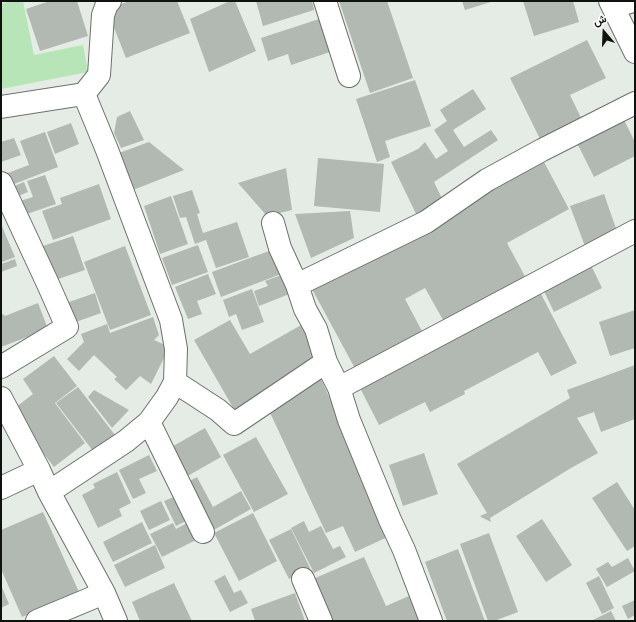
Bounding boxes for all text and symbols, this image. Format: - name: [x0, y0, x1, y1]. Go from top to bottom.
- north arrow: [584, 12, 624, 52]
- text: ش: [592, 12, 609, 29]

